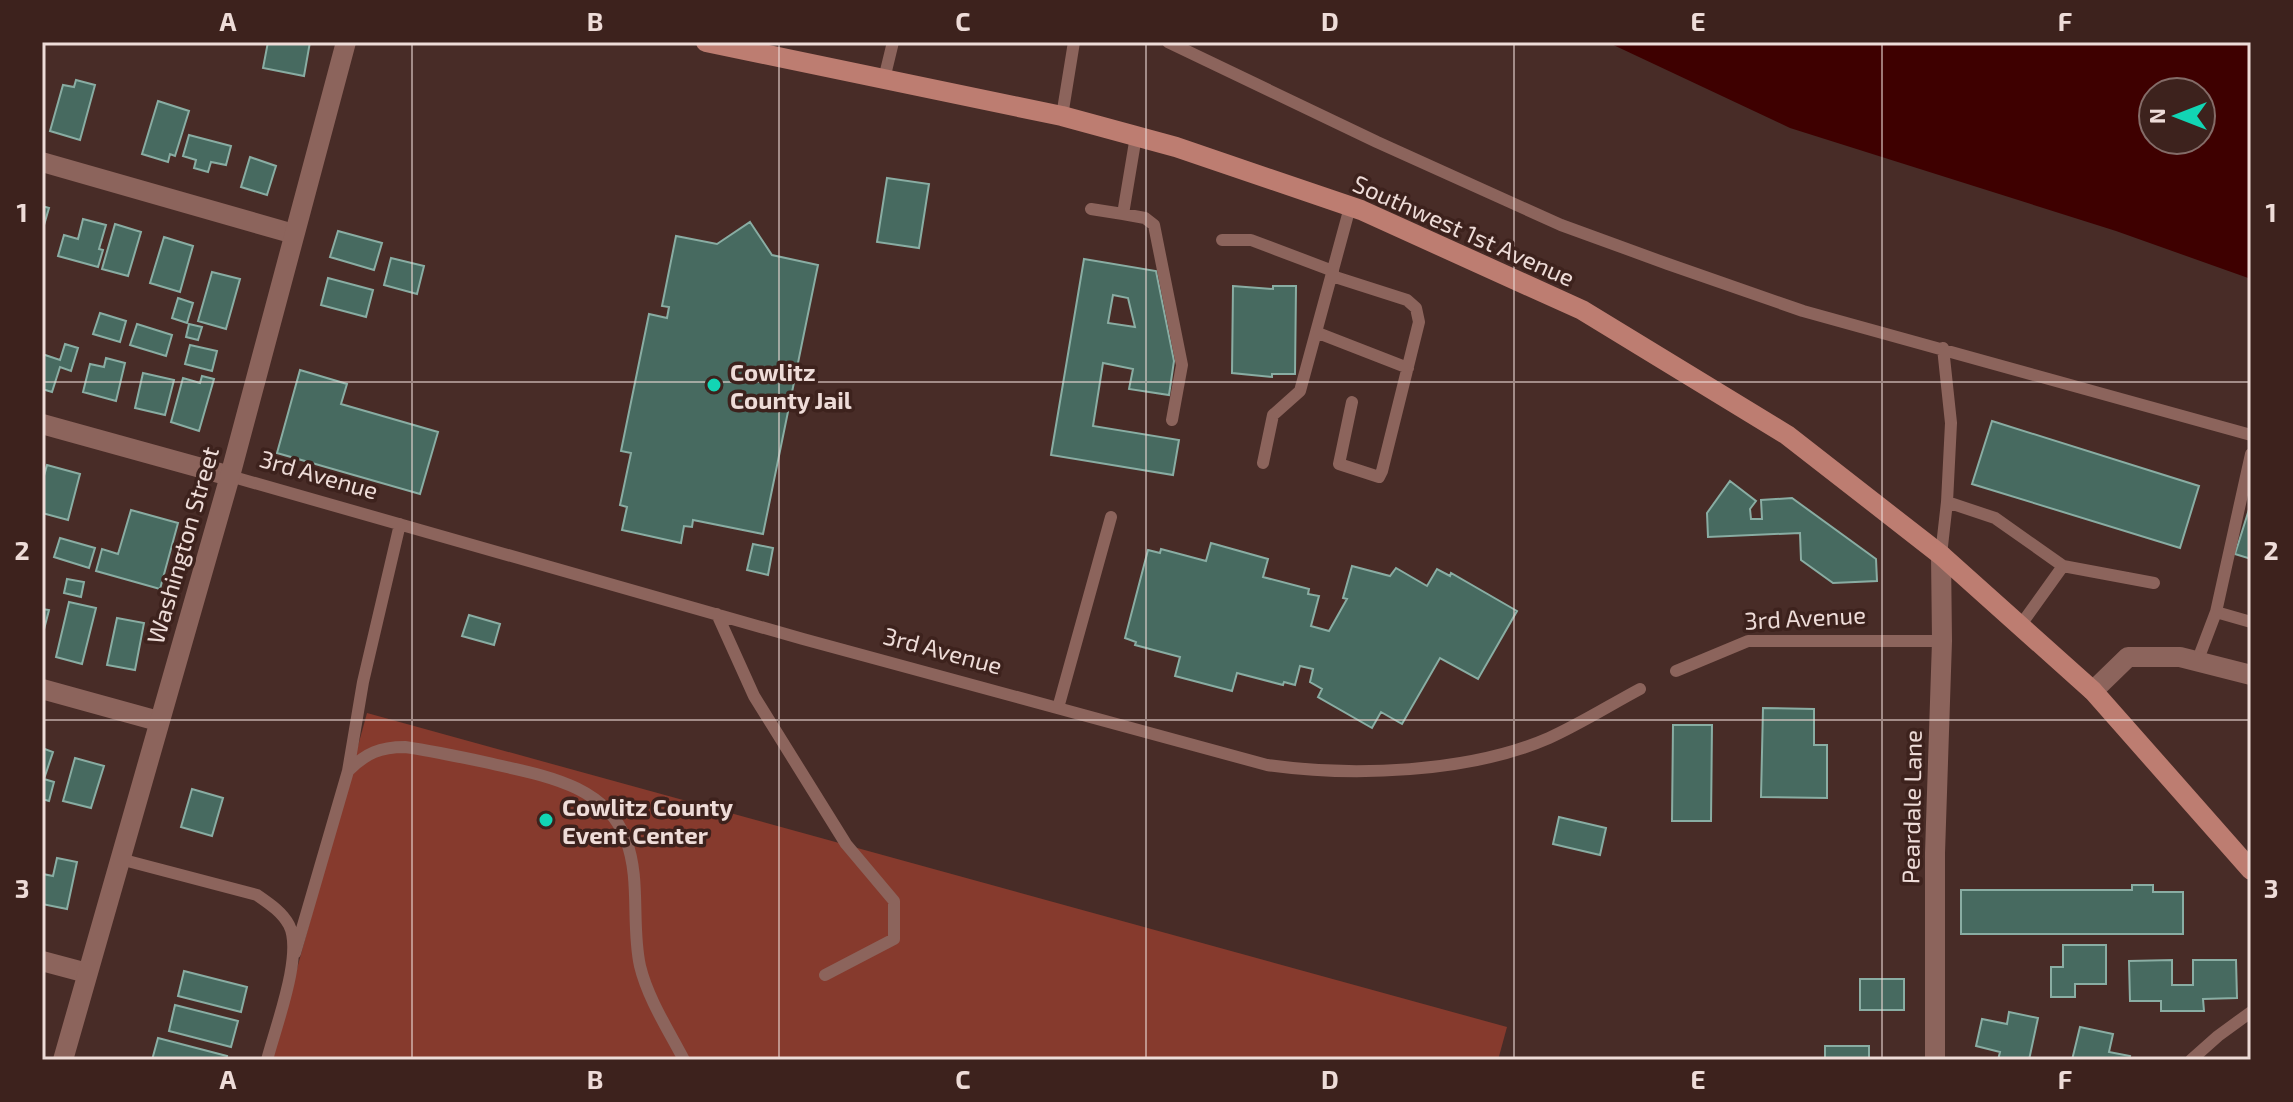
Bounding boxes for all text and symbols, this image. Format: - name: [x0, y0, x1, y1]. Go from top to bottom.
- text: A: [220, 5, 237, 36]
- text: B: [587, 5, 603, 36]
- text: C: [955, 5, 971, 36]
- text: D: [1321, 5, 1339, 36]
- text: E: [1690, 5, 1706, 36]
- text: F: [2058, 5, 2072, 36]
- north arrow: [2137, 76, 2217, 156]
- text: N: [2143, 108, 2169, 124]
- street label: Southwest 1st Avenue: [1349, 168, 1579, 292]
- text: 1: [16, 196, 28, 227]
- text: 1: [2265, 196, 2277, 227]
- place label: Cowlitz County Jail: [730, 357, 852, 414]
- marker: Cowlitz County Jail: [705, 376, 723, 394]
- street label: Washington Street: [140, 443, 224, 647]
- street label: 3rd Avenue: [257, 443, 381, 505]
- text: 2: [14, 534, 30, 565]
- text: 2: [2263, 534, 2279, 565]
- street label: 3rd Avenue: [1743, 599, 1867, 635]
- street label: 3rd Avenue: [880, 620, 1006, 680]
- street label: Peardale Lane: [1895, 730, 1927, 884]
- place label: Cowlitz County Event Center: [562, 792, 733, 849]
- marker: Cowlitz County Event Center: [537, 811, 555, 829]
- text: 3: [15, 872, 29, 903]
- text: 3: [2264, 872, 2278, 903]
- text: A: [220, 1063, 237, 1094]
- text: B: [587, 1063, 603, 1094]
- text: C: [955, 1063, 971, 1094]
- text: D: [1321, 1063, 1339, 1094]
- text: E: [1690, 1063, 1706, 1094]
- text: F: [2058, 1063, 2072, 1094]

